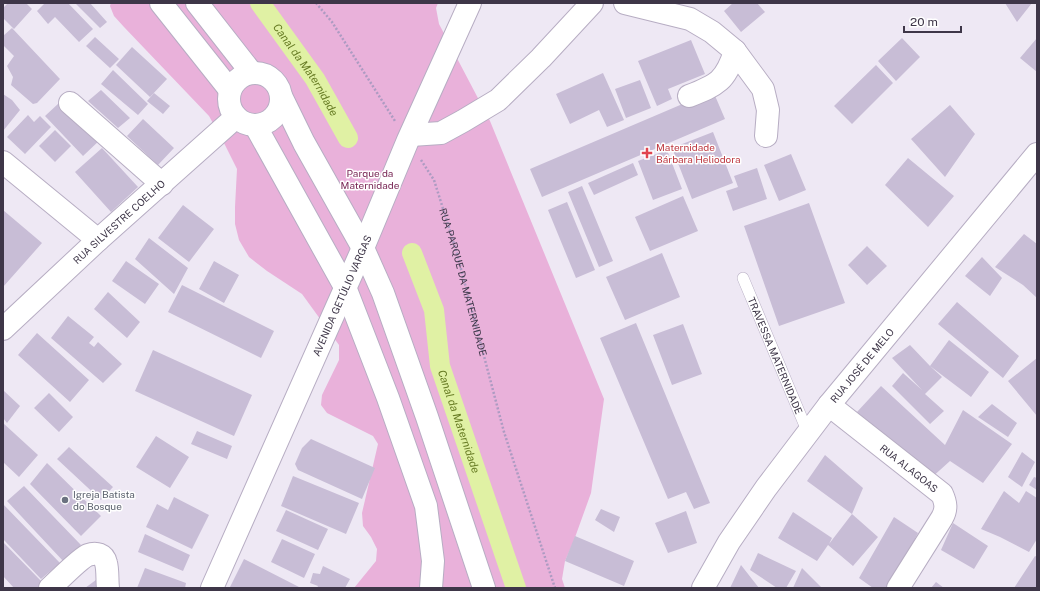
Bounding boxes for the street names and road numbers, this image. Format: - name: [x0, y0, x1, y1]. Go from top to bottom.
- street label: RUA SILVESTRE COELHO: [71, 177, 167, 266]
- street label: RUA PARQUE DA MATERNIDADE: [437, 207, 490, 357]
- street label: AVENIDA GETÚLIO VARGAS: [310, 233, 374, 358]
- street label: TRAVESSA MATERNIDADE: [746, 295, 805, 416]
- street label: RUA JOSÉ DE MELO: [828, 326, 896, 405]
- street label: RUA ALAGOAS: [878, 442, 941, 495]

